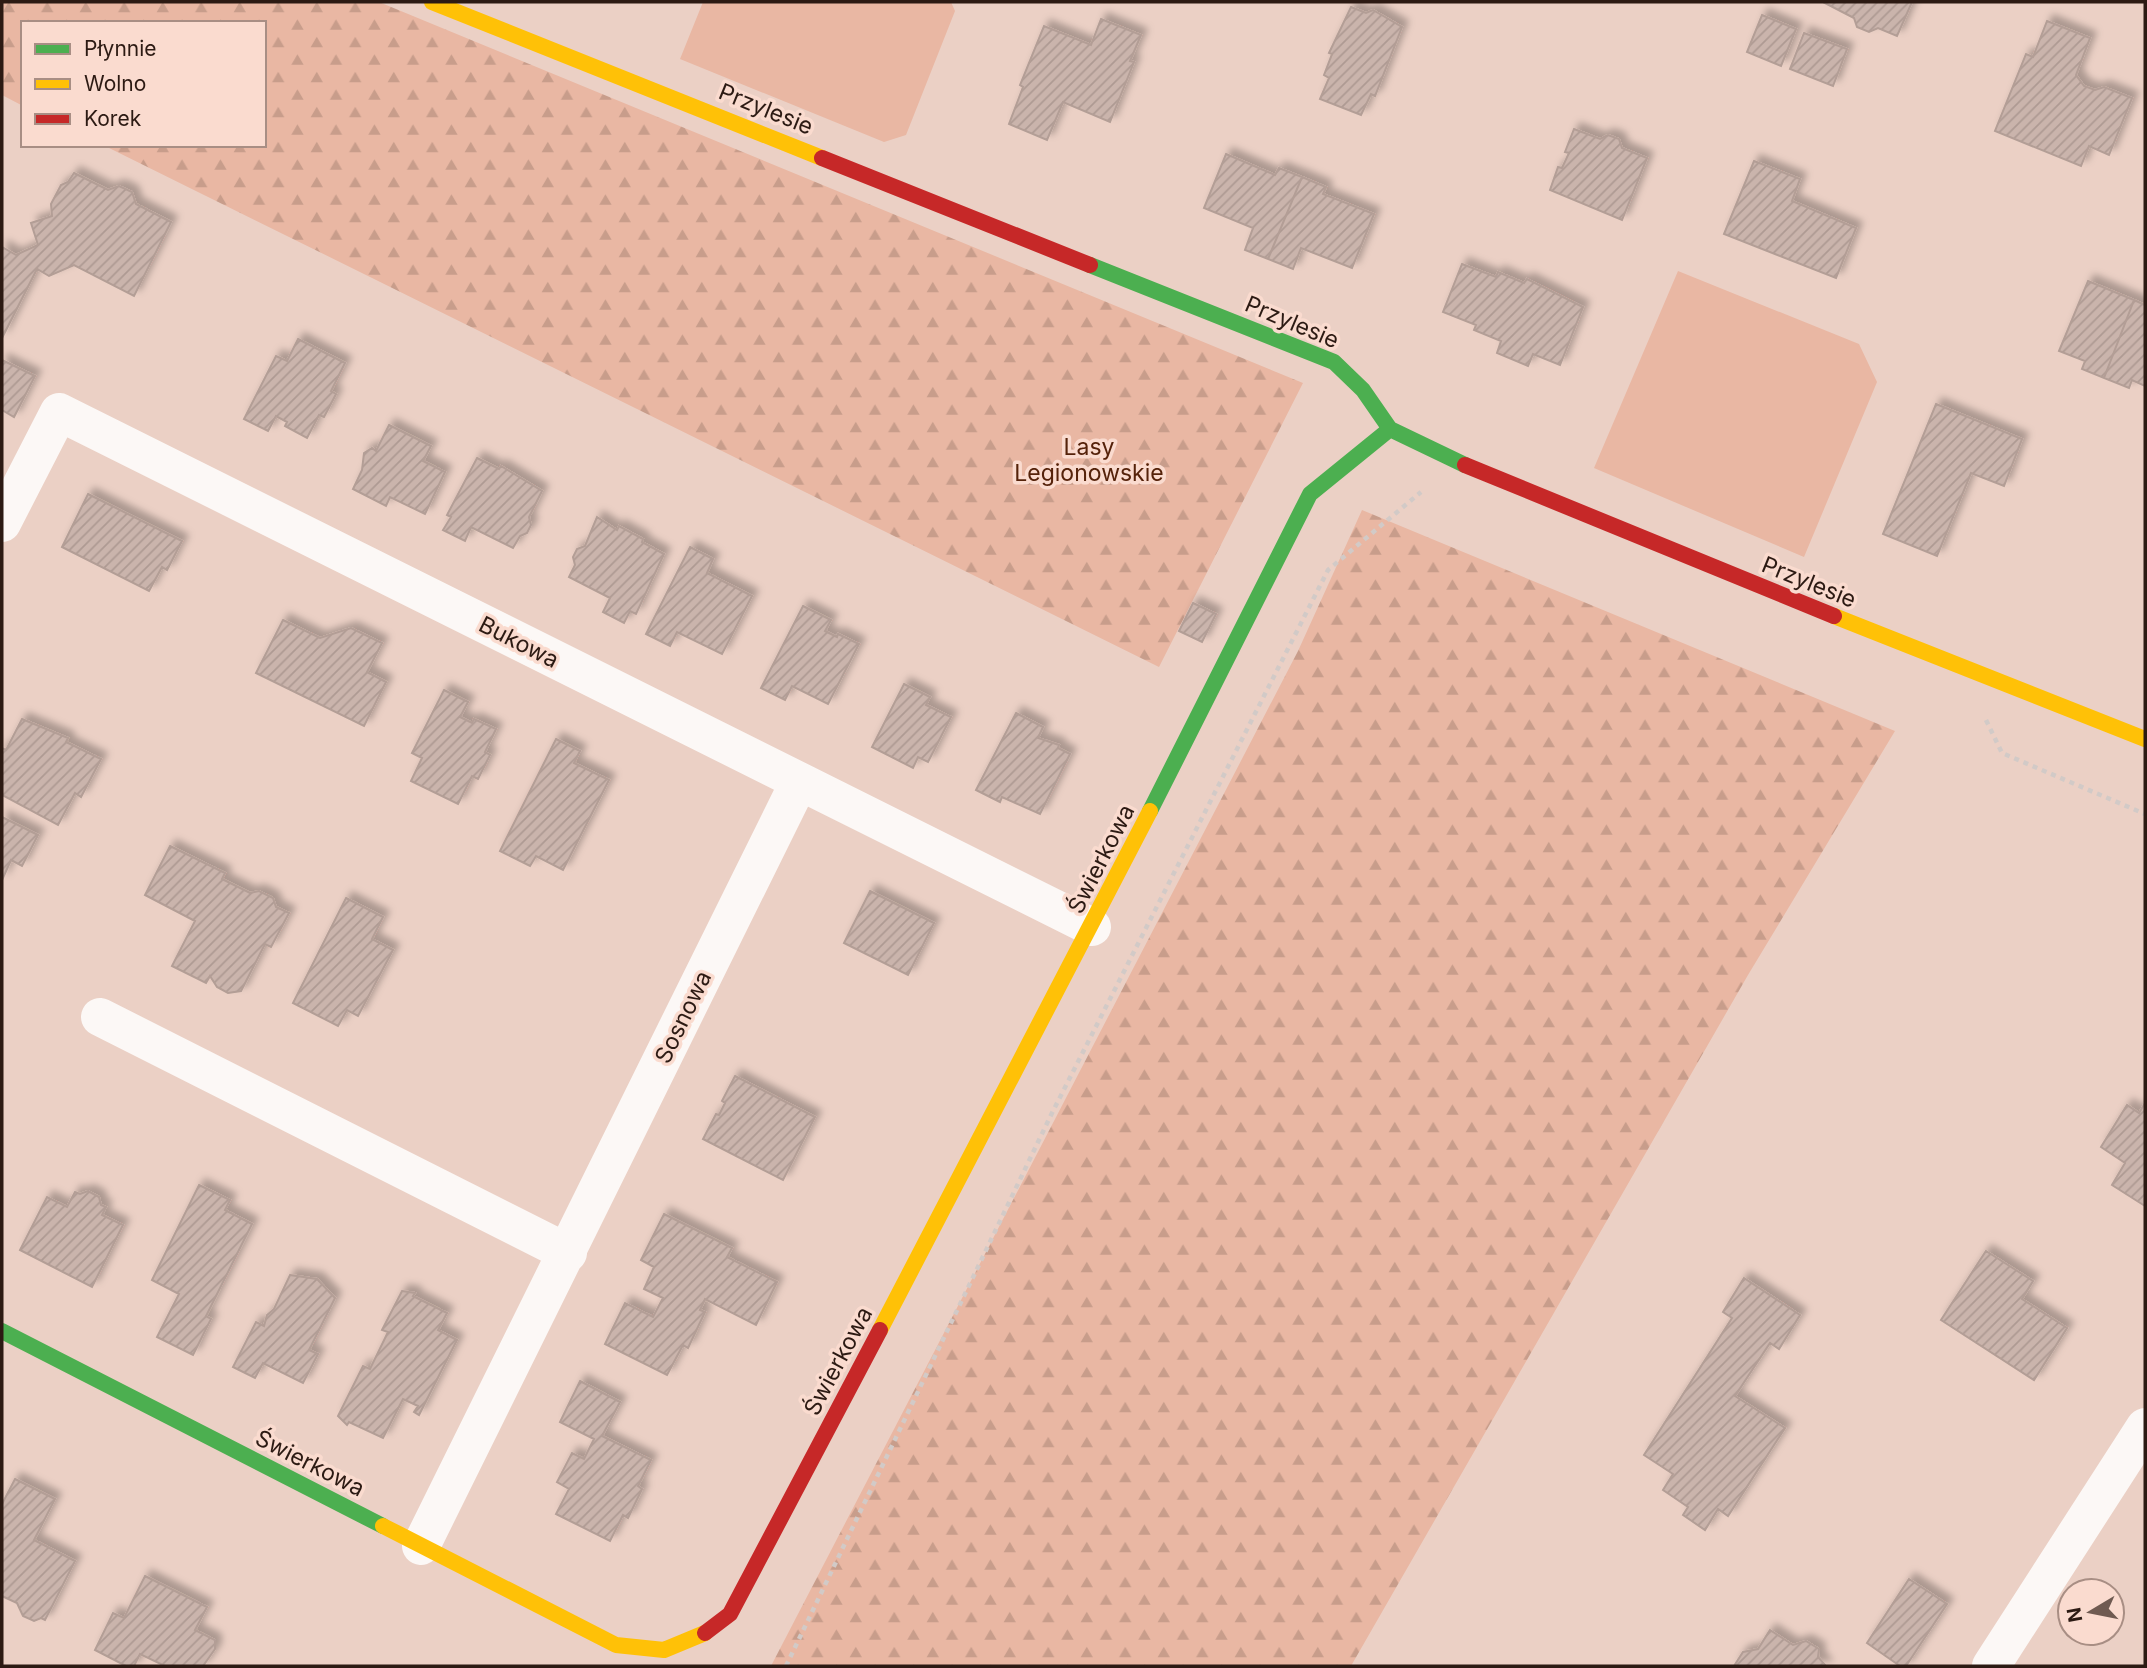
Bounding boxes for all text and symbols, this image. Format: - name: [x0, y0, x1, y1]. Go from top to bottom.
- legend: [21, 21, 266, 147]
- text: Płynnie: [84, 36, 157, 61]
- text: Wolno: [84, 71, 146, 96]
- street label: Przylesie: [715, 77, 817, 141]
- text: Korek: [84, 106, 142, 131]
- street label: Przylesie: [1241, 290, 1343, 354]
- park label: Lasy Legionowskie: [1014, 433, 1164, 487]
- street label: Przylesie: [1758, 550, 1860, 614]
- street label: Bukowa: [474, 610, 564, 674]
- street label: Świerkowa: [1062, 800, 1140, 918]
- street label: Sosnowa: [649, 966, 717, 1068]
- street label: Świerkowa: [798, 1302, 878, 1420]
- street label: Świerkowa: [251, 1424, 369, 1502]
- north arrow: [2056, 1577, 2126, 1647]
- text: N: [2062, 1606, 2087, 1624]

